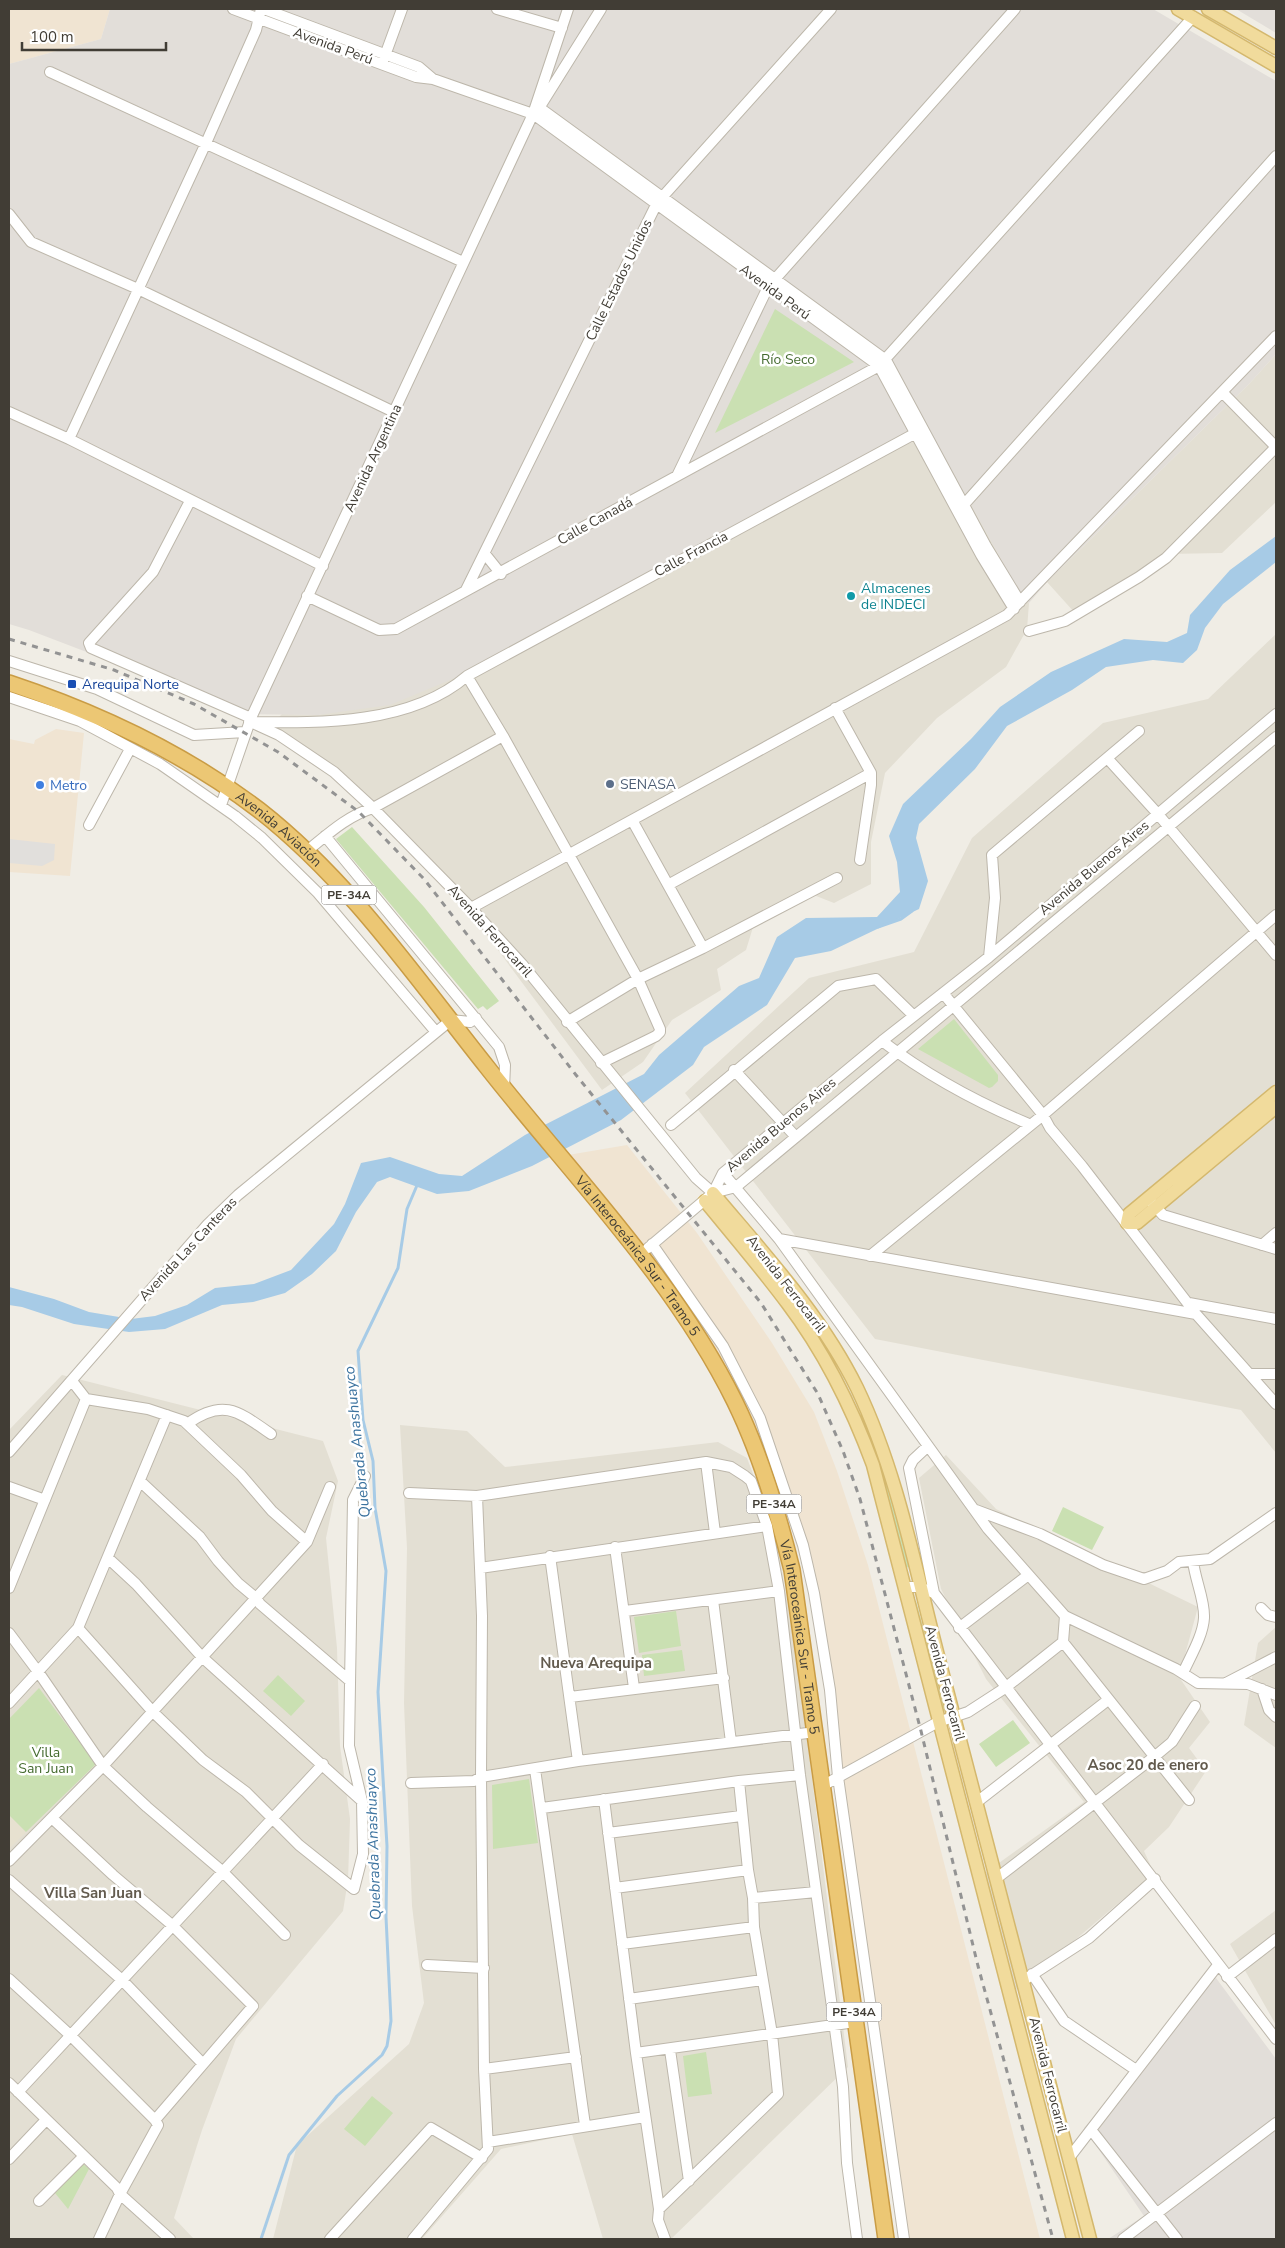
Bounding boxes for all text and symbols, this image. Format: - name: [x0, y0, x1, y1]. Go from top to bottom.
- scale bar: [22, 20, 166, 52]
- street label: Avenida Perú: [290, 23, 376, 69]
- text: 100 m: [30, 27, 74, 47]
- street label: Calle Estados Unidos: [581, 216, 657, 344]
- street label: Avenida Perú: [736, 260, 814, 324]
- park label: Río Seco: [761, 350, 815, 369]
- street label: Avenida Argentina: [340, 401, 406, 515]
- street label: Calle Canadá: [554, 492, 636, 550]
- street label: Calle Francia: [651, 527, 731, 581]
- place label: Almacenes de INDECI: [861, 579, 931, 614]
- marker: Almacenes de INDECI: [845, 590, 857, 602]
- place label: Arequipa Norte: [82, 675, 179, 694]
- marker: Arequipa Norte: [66, 678, 78, 690]
- place label: SENASA: [620, 775, 676, 794]
- place label: Metro: [50, 776, 87, 795]
- marker: SENASA: [604, 778, 616, 790]
- marker: Metro: [34, 779, 46, 791]
- street label: Avenida Aviación: [232, 786, 326, 871]
- street label: Avenida Buenos Aires: [1035, 816, 1153, 920]
- street label: Avenida Ferrocarril: [443, 881, 537, 982]
- road number: PE-34A: [322, 886, 376, 904]
- street label: Avenida Buenos Aires: [722, 1073, 840, 1177]
- street label: Vía Interoceánica Sur - Tramo 5: [570, 1171, 705, 1340]
- street label: Avenida Las Canteras: [135, 1193, 242, 1305]
- street label: Avenida Ferrocarril: [742, 1231, 831, 1337]
- water label: Quebrada Anashuayco: [339, 1365, 375, 1519]
- road number: PE-34A: [746, 1495, 802, 1514]
- street label: Vía Interoceánica Sur - Tramo 5: [775, 1537, 824, 1735]
- street label: Avenida Ferrocarril: [920, 1623, 970, 1744]
- district label: Nueva Arequipa: [540, 1653, 652, 1673]
- park label: Villa San Juan: [18, 1743, 74, 1778]
- district label: Asoc 20 de enero: [1088, 1755, 1209, 1775]
- water label: Quebrada Anashuayco: [360, 1767, 386, 1921]
- district label: Villa San Juan: [43, 1883, 142, 1903]
- road number: PE-34A: [826, 2002, 882, 2021]
- street label: Avenida Ferrocarril: [1024, 2015, 1072, 2136]

